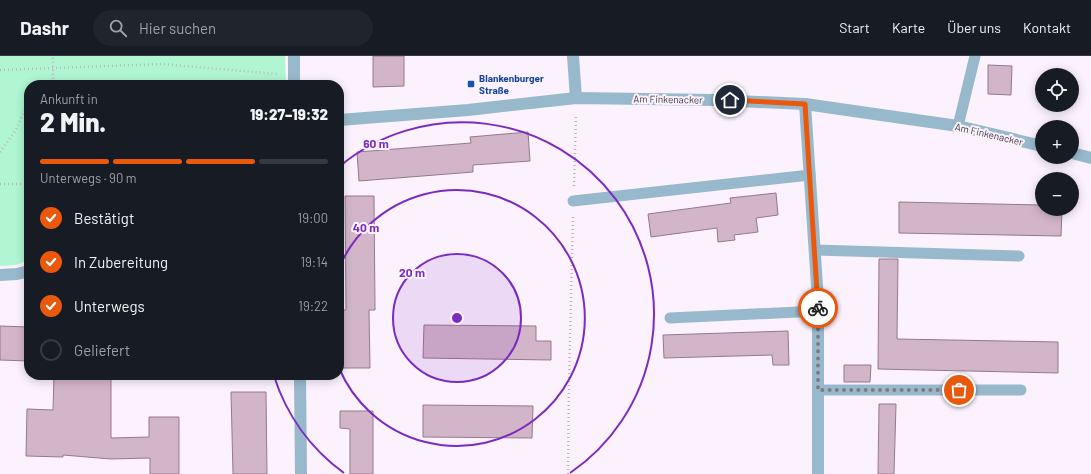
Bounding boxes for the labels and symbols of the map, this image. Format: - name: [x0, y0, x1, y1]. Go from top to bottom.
- place label: Blankenburger Straße: [479, 72, 544, 96]
- marker: Blankenburger Straße: [466, 79, 476, 89]
- pin: [713, 83, 747, 117]
- street label: Am Finkenacker: [633, 92, 703, 106]
- street label: Am Finkenacker: [954, 120, 1025, 148]
- text: 60 m: [363, 136, 389, 150]
- text: 40 m: [353, 220, 379, 234]
- text: 20 m: [399, 265, 425, 279]
- courier: [798, 288, 838, 328]
- centre of rings: [450, 311, 464, 325]
- pin: [942, 373, 976, 407]

